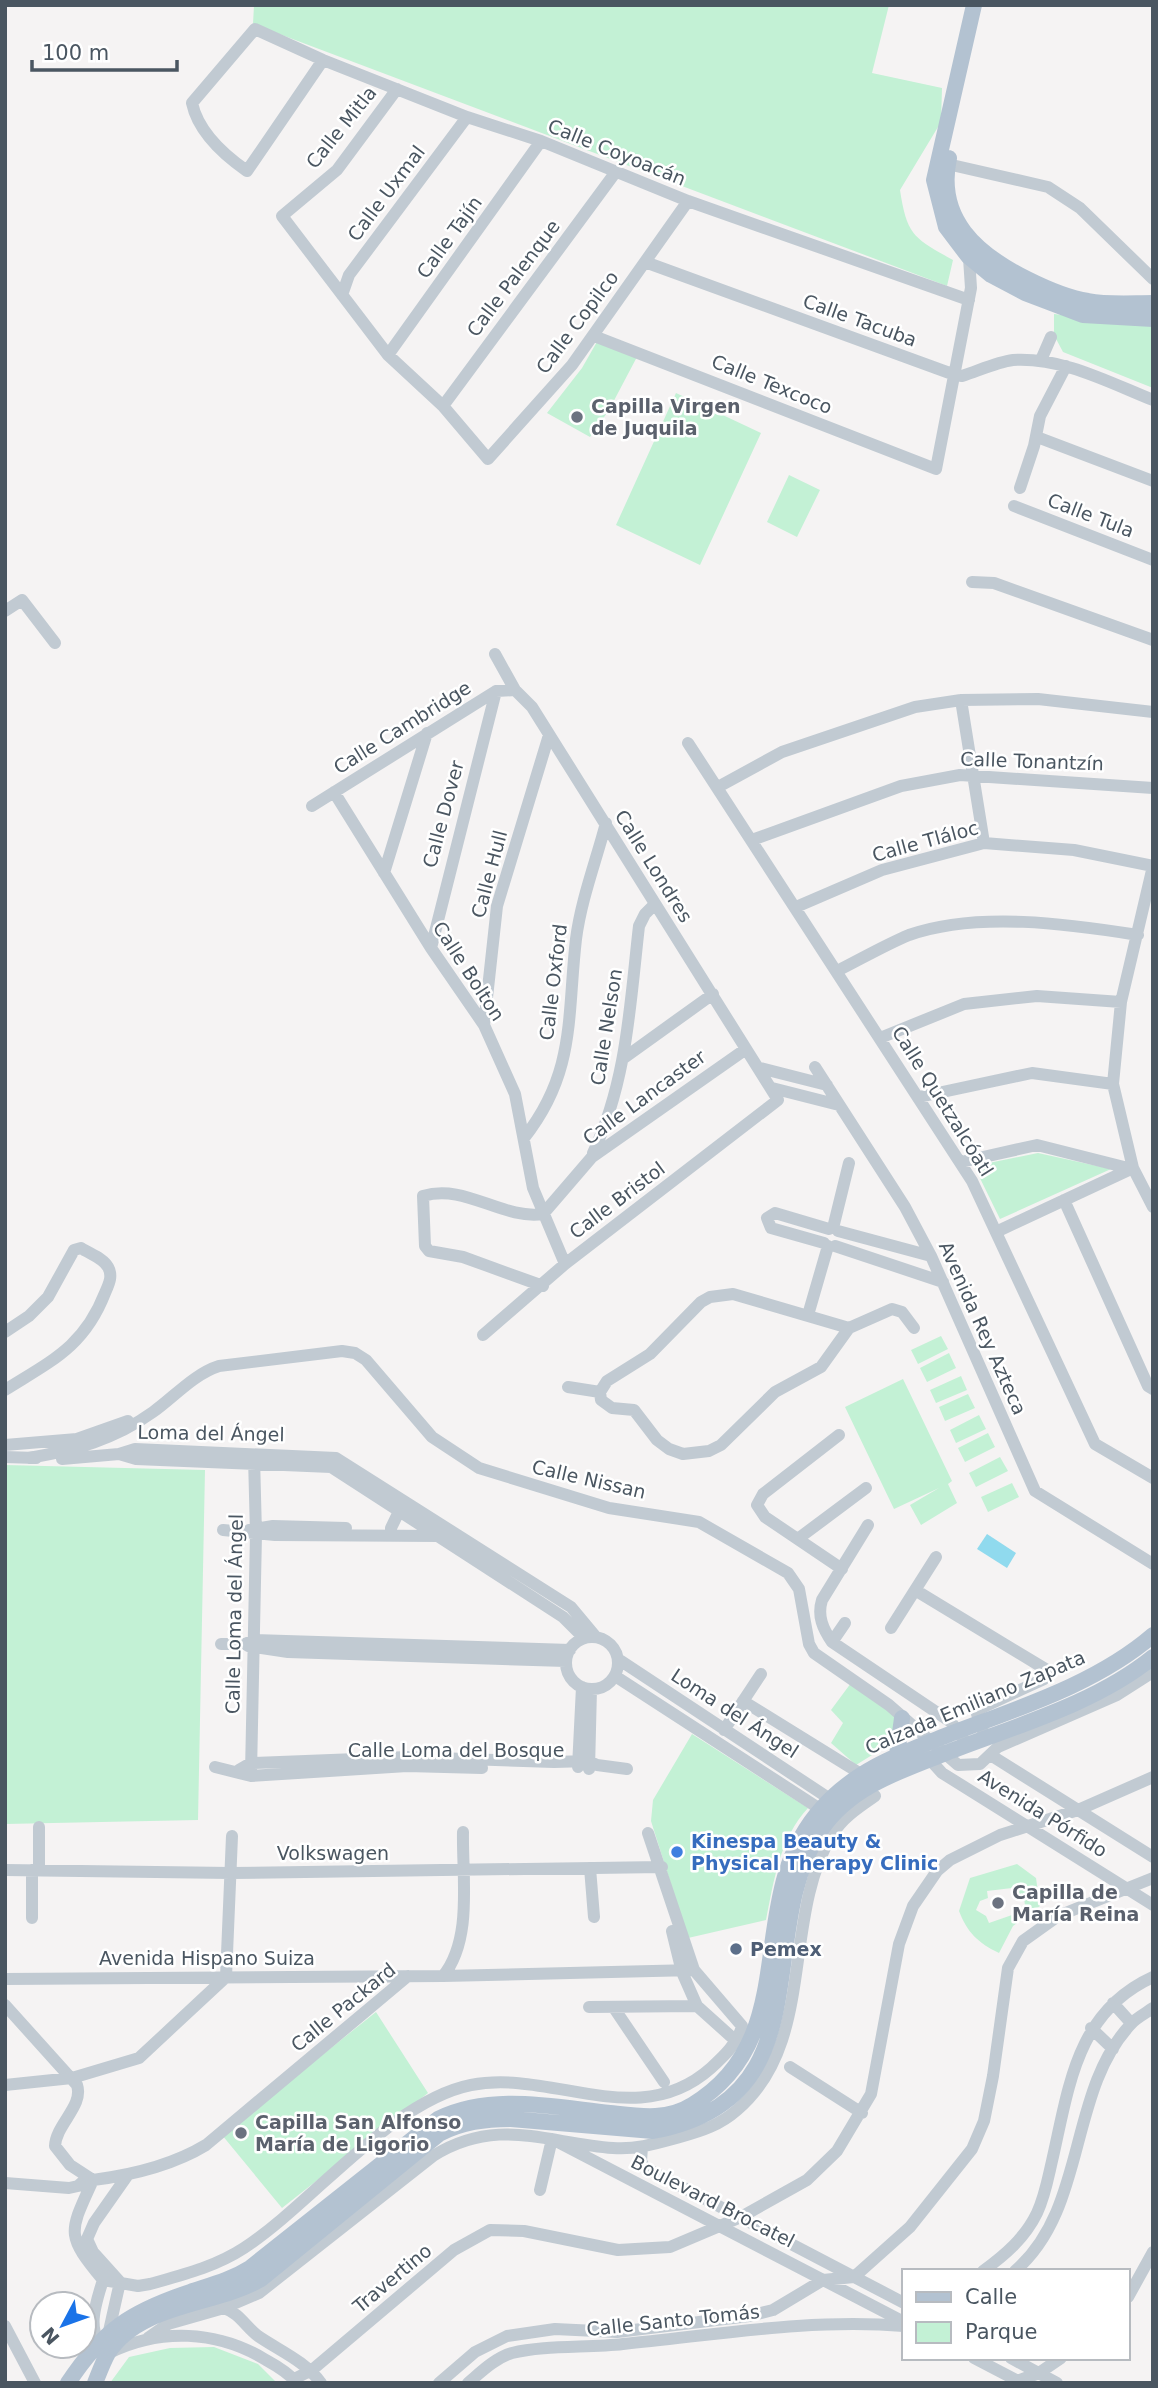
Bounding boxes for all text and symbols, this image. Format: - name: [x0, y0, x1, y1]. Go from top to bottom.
- scale bar: [32, 28, 177, 72]
- text: 100 m: [42, 41, 109, 65]
- street label: Calle Mitla: [301, 82, 381, 172]
- street label: Calle Coyoacán: [545, 114, 689, 190]
- street label: Calle Uxmal: [343, 141, 429, 245]
- street label: Calle Tajín: [412, 192, 486, 282]
- street label: Calle Palenque: [462, 215, 564, 341]
- street label: Calle Copilco: [531, 266, 623, 378]
- street label: Calle Tacuba: [800, 289, 920, 351]
- street label: Calle Texcoco: [709, 350, 835, 418]
- place label: Capilla Virgen de Juquila: [591, 395, 741, 439]
- marker: Capilla Virgen de Juquila: [569, 409, 585, 425]
- street label: Calle Tula: [1045, 488, 1137, 542]
- street label: Calle Cambridge: [329, 676, 475, 778]
- street label: Calle Tonantzín: [960, 747, 1104, 775]
- street label: Calle Dover: [418, 758, 468, 870]
- street label: Calle Londres: [611, 806, 697, 926]
- street label: Calle Tláloc: [869, 816, 981, 866]
- street label: Calle Hull: [467, 828, 511, 920]
- street label: Calle Bolton: [429, 917, 509, 1025]
- street label: Calle Oxford: [535, 922, 571, 1042]
- street label: Calle Nelson: [586, 967, 626, 1087]
- street label: Calle Quetzalcóatl: [888, 1022, 998, 1180]
- street label: Calle Lancaster: [578, 1045, 710, 1149]
- street label: Calle Bristol: [565, 1157, 669, 1243]
- street label: Avenida Rey Azteca: [935, 1238, 1031, 1418]
- street label: Loma del Ángel: [137, 1421, 285, 1445]
- street label: Calle Nissan: [530, 1455, 648, 1503]
- street label: Calle Loma del Ángel: [221, 1514, 247, 1714]
- street label: Calzada Emiliano Zapata: [862, 1646, 1088, 1758]
- street label: Loma del Ángel: [667, 1664, 803, 1762]
- street label: Calle Loma del Bosque: [348, 1739, 564, 1761]
- street label: Avenida Pórfido: [975, 1765, 1111, 1861]
- place label: Kinespa Beauty & Physical Therapy Clinic: [691, 1830, 938, 1874]
- street label: Volkswagen: [277, 1842, 389, 1864]
- marker: Kinespa Beauty & Physical Therapy Clinic: [669, 1844, 685, 1860]
- place label: Capilla de María Reina: [1012, 1881, 1139, 1925]
- marker: Capilla de María Reina: [990, 1895, 1006, 1911]
- place label: Pemex: [750, 1938, 822, 1960]
- marker: Pemex: [728, 1941, 744, 1957]
- street label: Avenida Hispano Suiza: [99, 1947, 315, 1969]
- street label: Calle Packard: [286, 1958, 400, 2056]
- place label: Capilla San Alfonso María de Ligorio: [255, 2111, 461, 2155]
- marker: Capilla San Alfonso María de Ligorio: [233, 2125, 249, 2141]
- street label: Boulevard Brocatel: [628, 2150, 798, 2252]
- street label: Travertino: [348, 2239, 436, 2318]
- legend: [902, 2269, 1130, 2360]
- text: Calle: [965, 2285, 1017, 2309]
- north arrow: [28, 2290, 98, 2360]
- street label: Calle Santo Tomás: [585, 2300, 761, 2340]
- text: Parque: [965, 2320, 1037, 2344]
- text: N: [37, 2323, 64, 2349]

